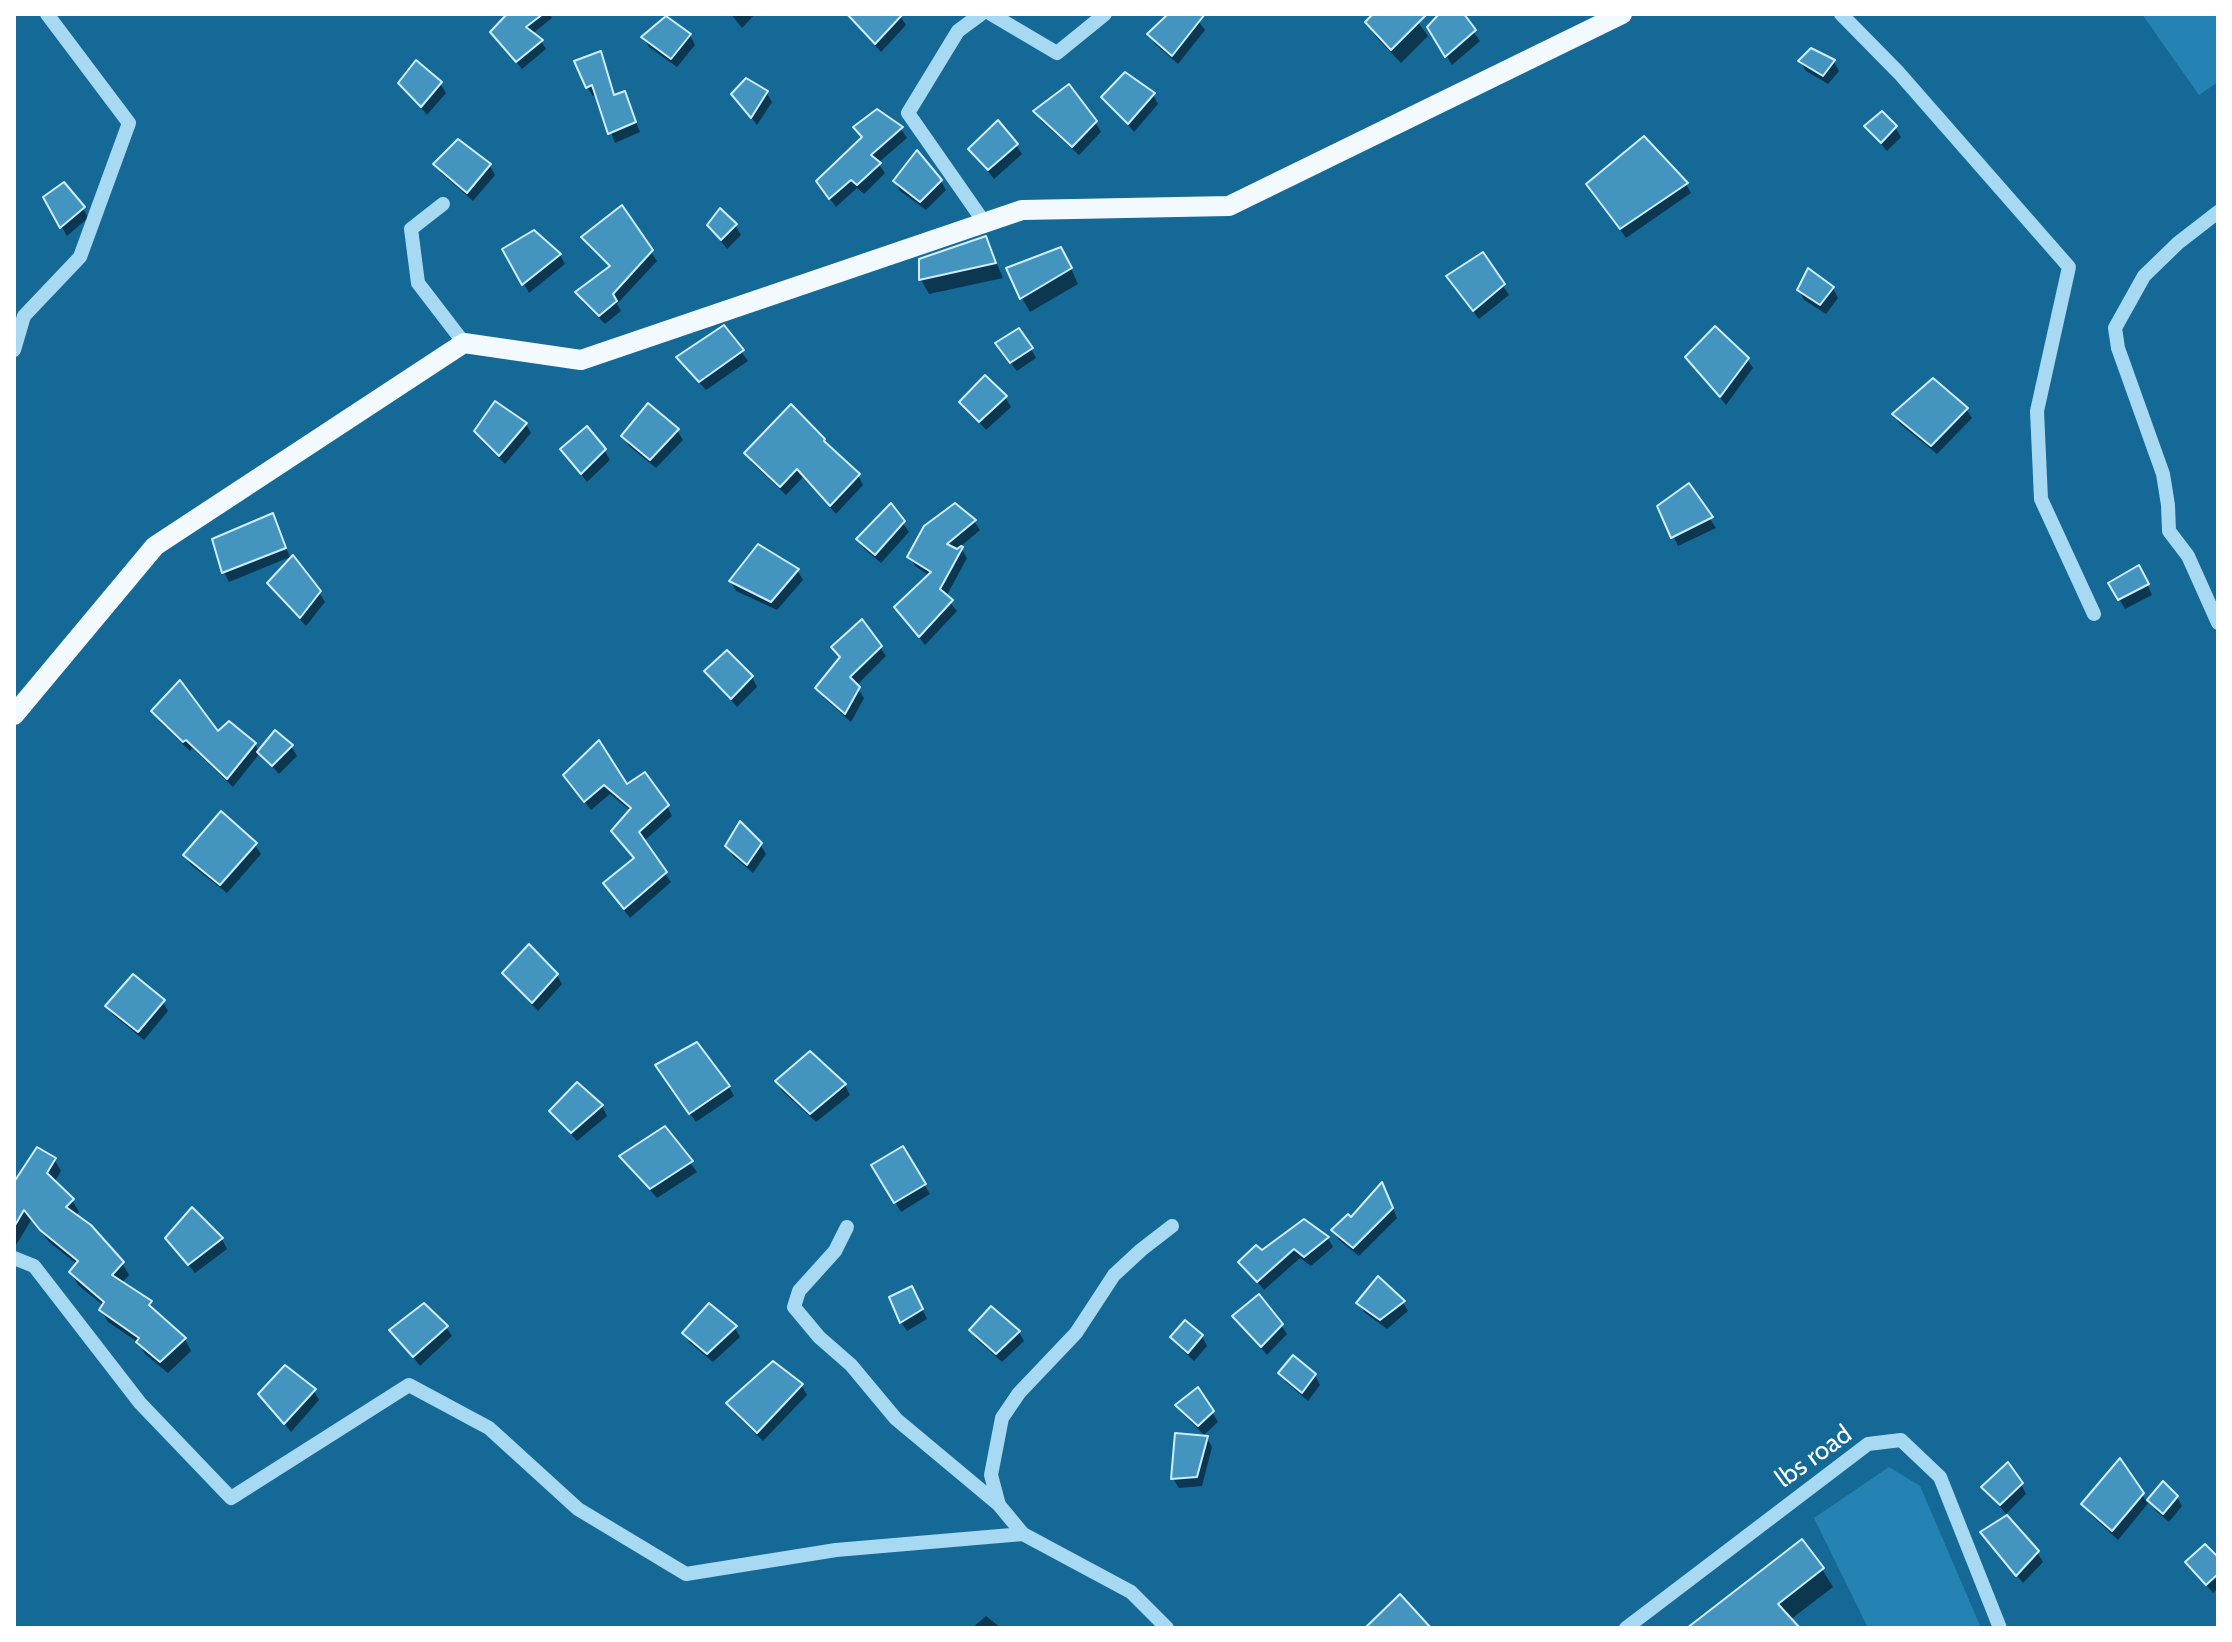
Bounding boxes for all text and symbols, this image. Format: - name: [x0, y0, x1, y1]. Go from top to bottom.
- street label: lbs road: [1770, 1419, 1858, 1495]

